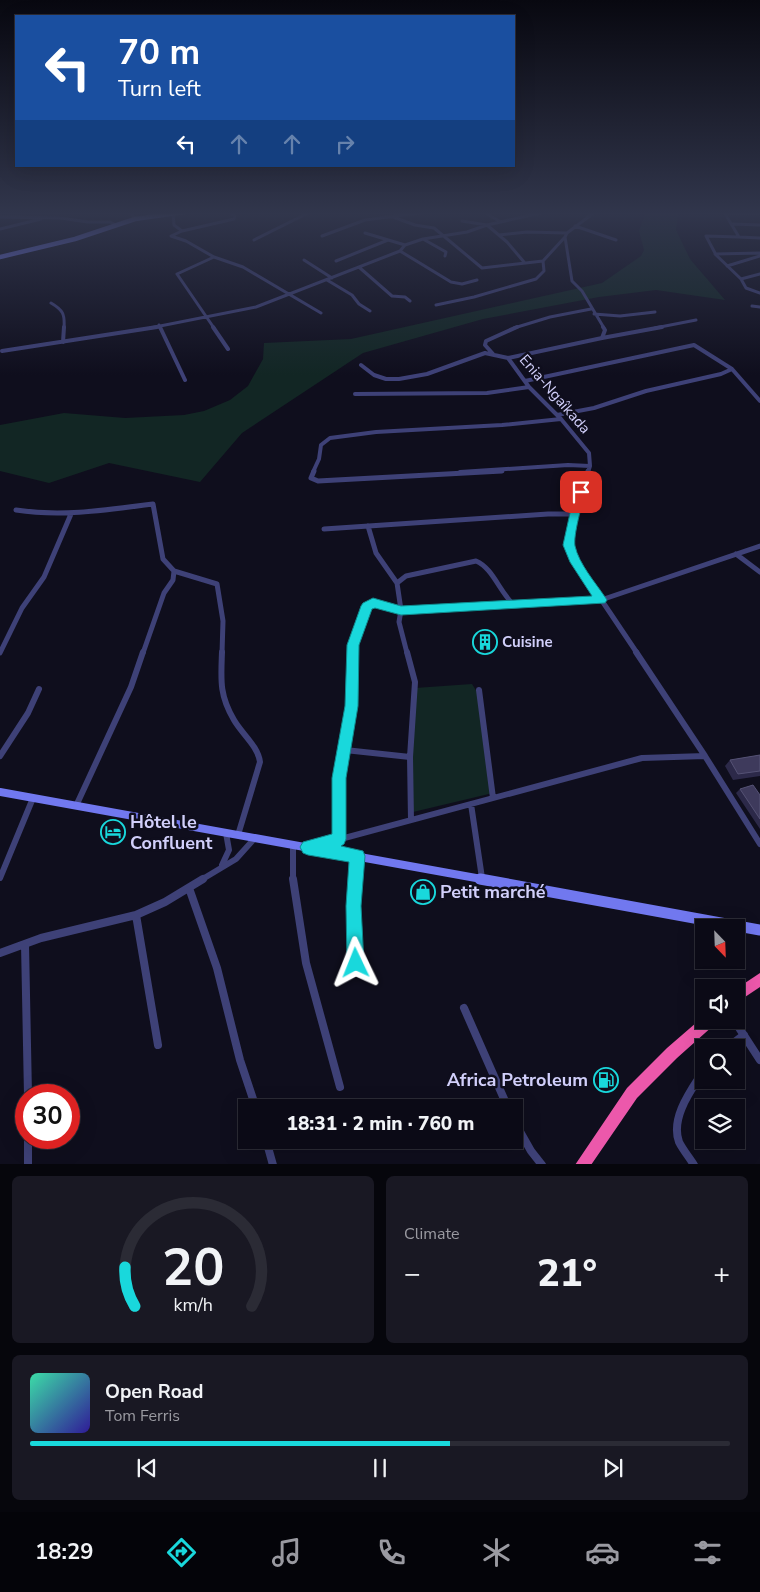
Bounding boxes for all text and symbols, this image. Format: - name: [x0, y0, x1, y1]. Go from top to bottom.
- text: 70 m: [118, 29, 200, 76]
- icon: left: [35, 35, 100, 100]
- text: Turn left: [118, 74, 201, 104]
- icon: left: [172, 130, 200, 158]
- icon: ahead: [225, 130, 253, 158]
- icon: ahead: [278, 130, 306, 158]
- icon: right: [331, 130, 359, 158]
- street label: Enia-Ngaîkada: [515, 350, 595, 438]
- pin: [560, 471, 602, 513]
- icon: arrive: [567, 478, 595, 506]
- building icon: Cuisine: [472, 629, 498, 655]
- place label: Cuisine: [502, 632, 553, 652]
- place label: Hôtel le Confluent: [130, 810, 212, 855]
- hotel icon: Hôtel le Confluent: [100, 819, 126, 845]
- shop icon: Petit marché: [410, 879, 436, 905]
- place label: Petit marché: [440, 880, 546, 904]
- north arrow: [695, 919, 745, 969]
- map controls: [695, 919, 745, 1149]
- position arrow: [329, 936, 381, 988]
- button: sound: [695, 979, 745, 1029]
- button: search: [695, 1039, 745, 1089]
- fuel station icon: Africa Petroleum: [593, 1067, 619, 1093]
- place label: Africa Petroleum: [447, 1068, 588, 1092]
- speed limit sign: 30: [15, 1084, 80, 1149]
- button: layers: [695, 1099, 745, 1149]
- text: 18:31 · 2 min · 760 m: [287, 1111, 474, 1137]
- text: Climate: [404, 1223, 459, 1245]
- text: 20: [162, 1232, 224, 1303]
- text: 21°: [537, 1248, 597, 1299]
- text: −: [404, 1255, 421, 1293]
- text: +: [713, 1255, 730, 1293]
- text: km/h: [173, 1293, 213, 1317]
- text: Open Road: [105, 1379, 203, 1405]
- text: Tom Ferris: [105, 1405, 180, 1427]
- icon: previous: [133, 1454, 161, 1482]
- icon: pause: [366, 1454, 394, 1482]
- icon: next: [599, 1454, 627, 1482]
- icon: directions: [164, 1535, 199, 1570]
- icon: music: [269, 1535, 304, 1570]
- icon: phone: [374, 1535, 409, 1570]
- icon: climate: [479, 1535, 514, 1570]
- icon: car: [585, 1535, 620, 1570]
- icon: filters: [690, 1535, 725, 1570]
- text: 18:29: [35, 1537, 93, 1567]

